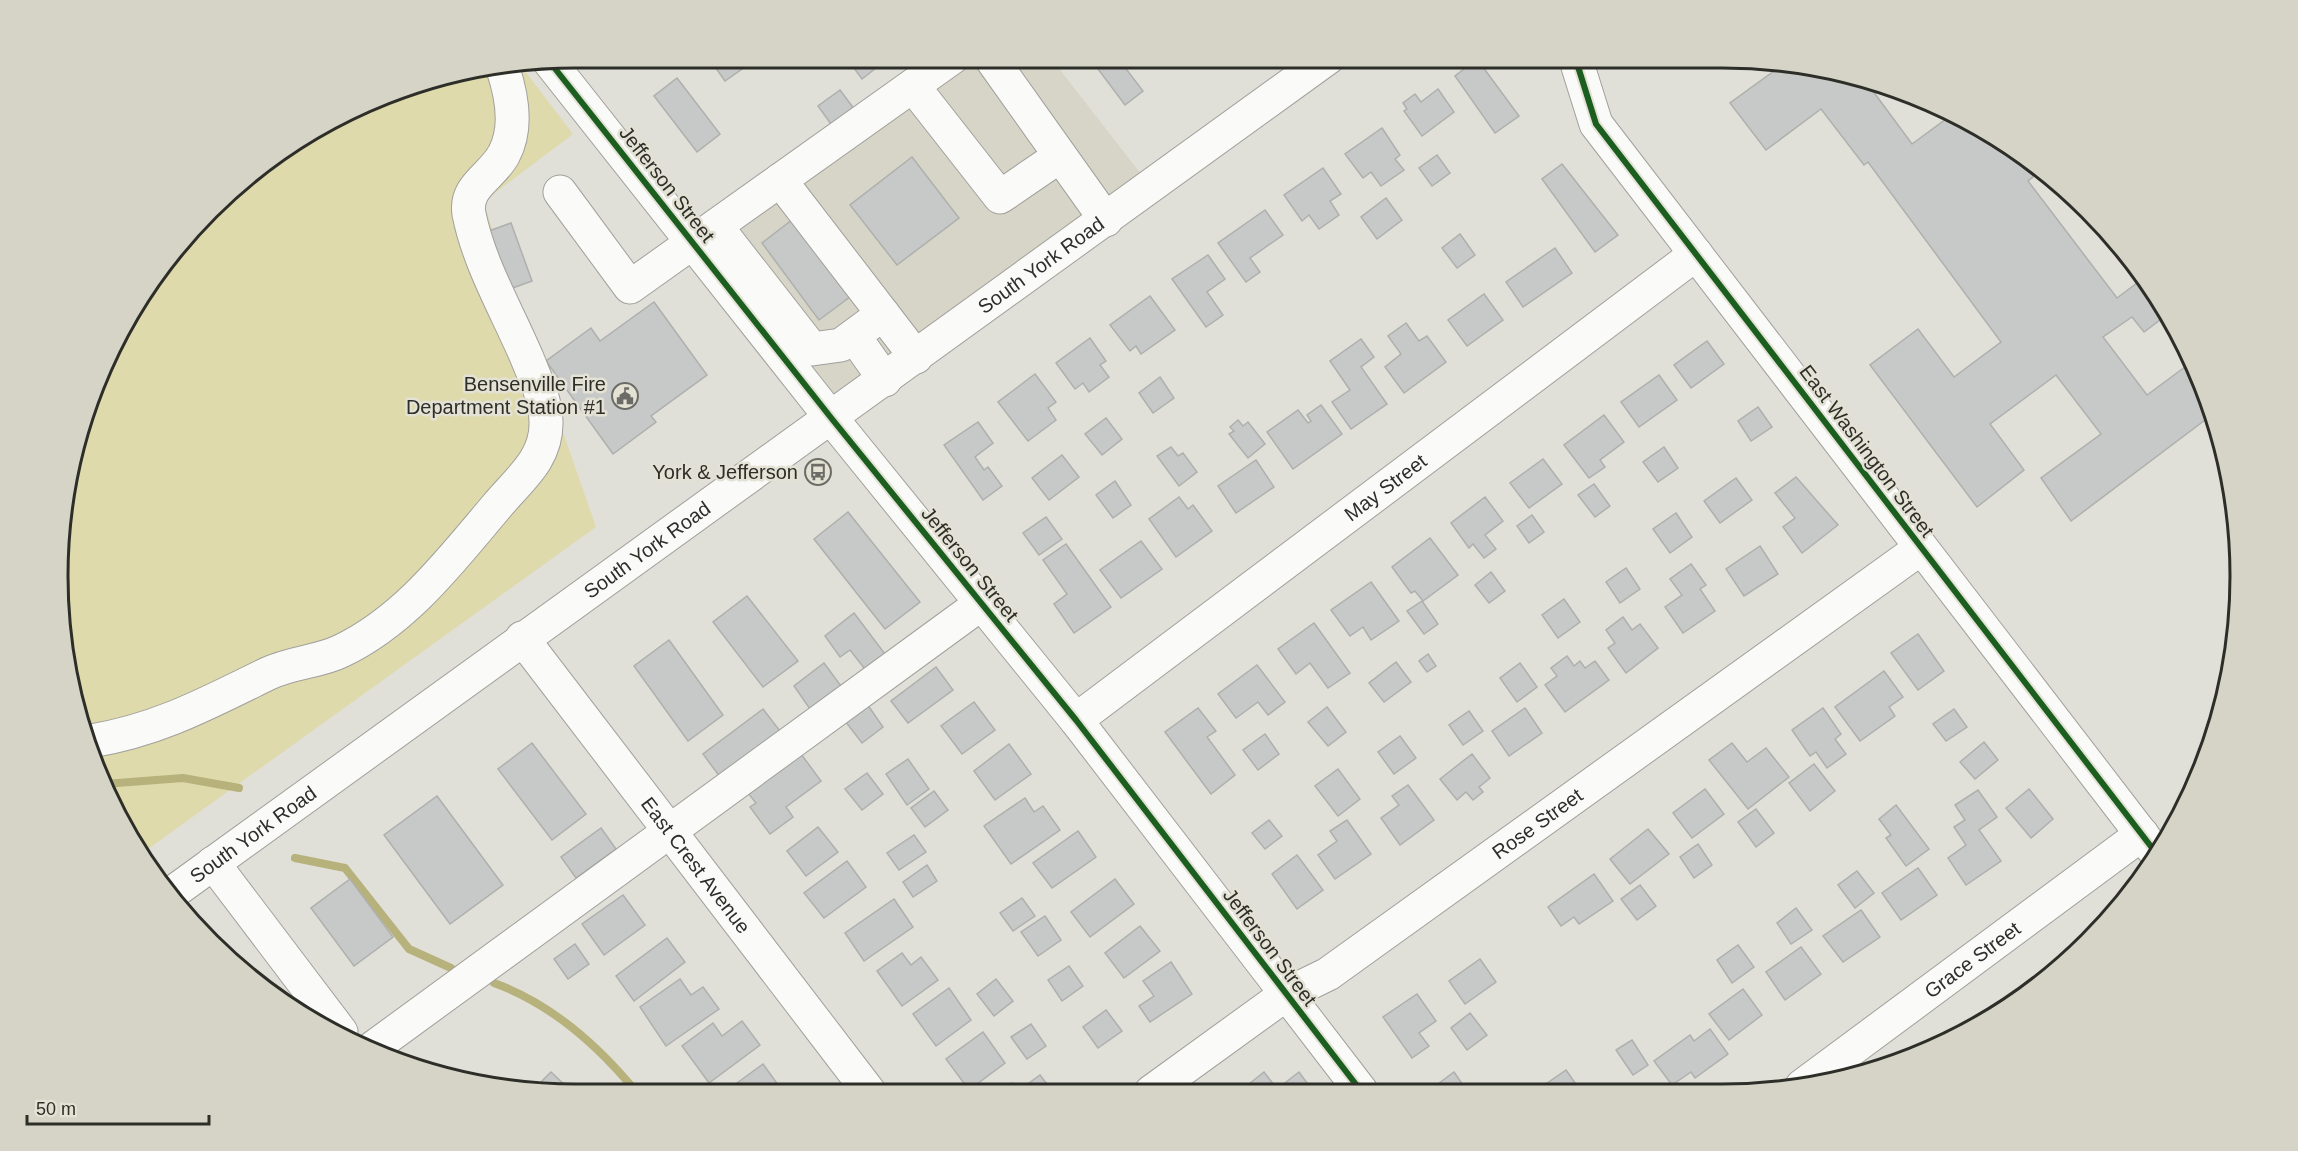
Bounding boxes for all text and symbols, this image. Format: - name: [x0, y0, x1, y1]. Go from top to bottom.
- street label: Jefferson Street: [615, 122, 719, 247]
- street label: South York Road: [974, 212, 1108, 318]
- street label: East Washington Street: [1795, 361, 1939, 542]
- place label: Bensenville Fire Department Station #1: [406, 373, 606, 418]
- public building icon: Bensenville Fire Department Station #1: [610, 381, 640, 411]
- street label: May Street: [1340, 449, 1431, 525]
- bus stop icon: York & Jefferson: [803, 457, 833, 487]
- place label: York & Jefferson: [652, 461, 798, 483]
- street label: South York Road: [580, 497, 714, 603]
- street label: Jefferson Street: [917, 502, 1023, 626]
- street label: South York Road: [186, 782, 320, 887]
- street label: Rose Street: [1488, 784, 1587, 863]
- street label: East Crest Avenue: [637, 793, 755, 938]
- street label: Jefferson Street: [1219, 884, 1321, 1010]
- street label: Grace Street: [1920, 917, 2025, 1002]
- scale bar: [27, 1088, 208, 1126]
- text: 50 m: [36, 1099, 76, 1119]

